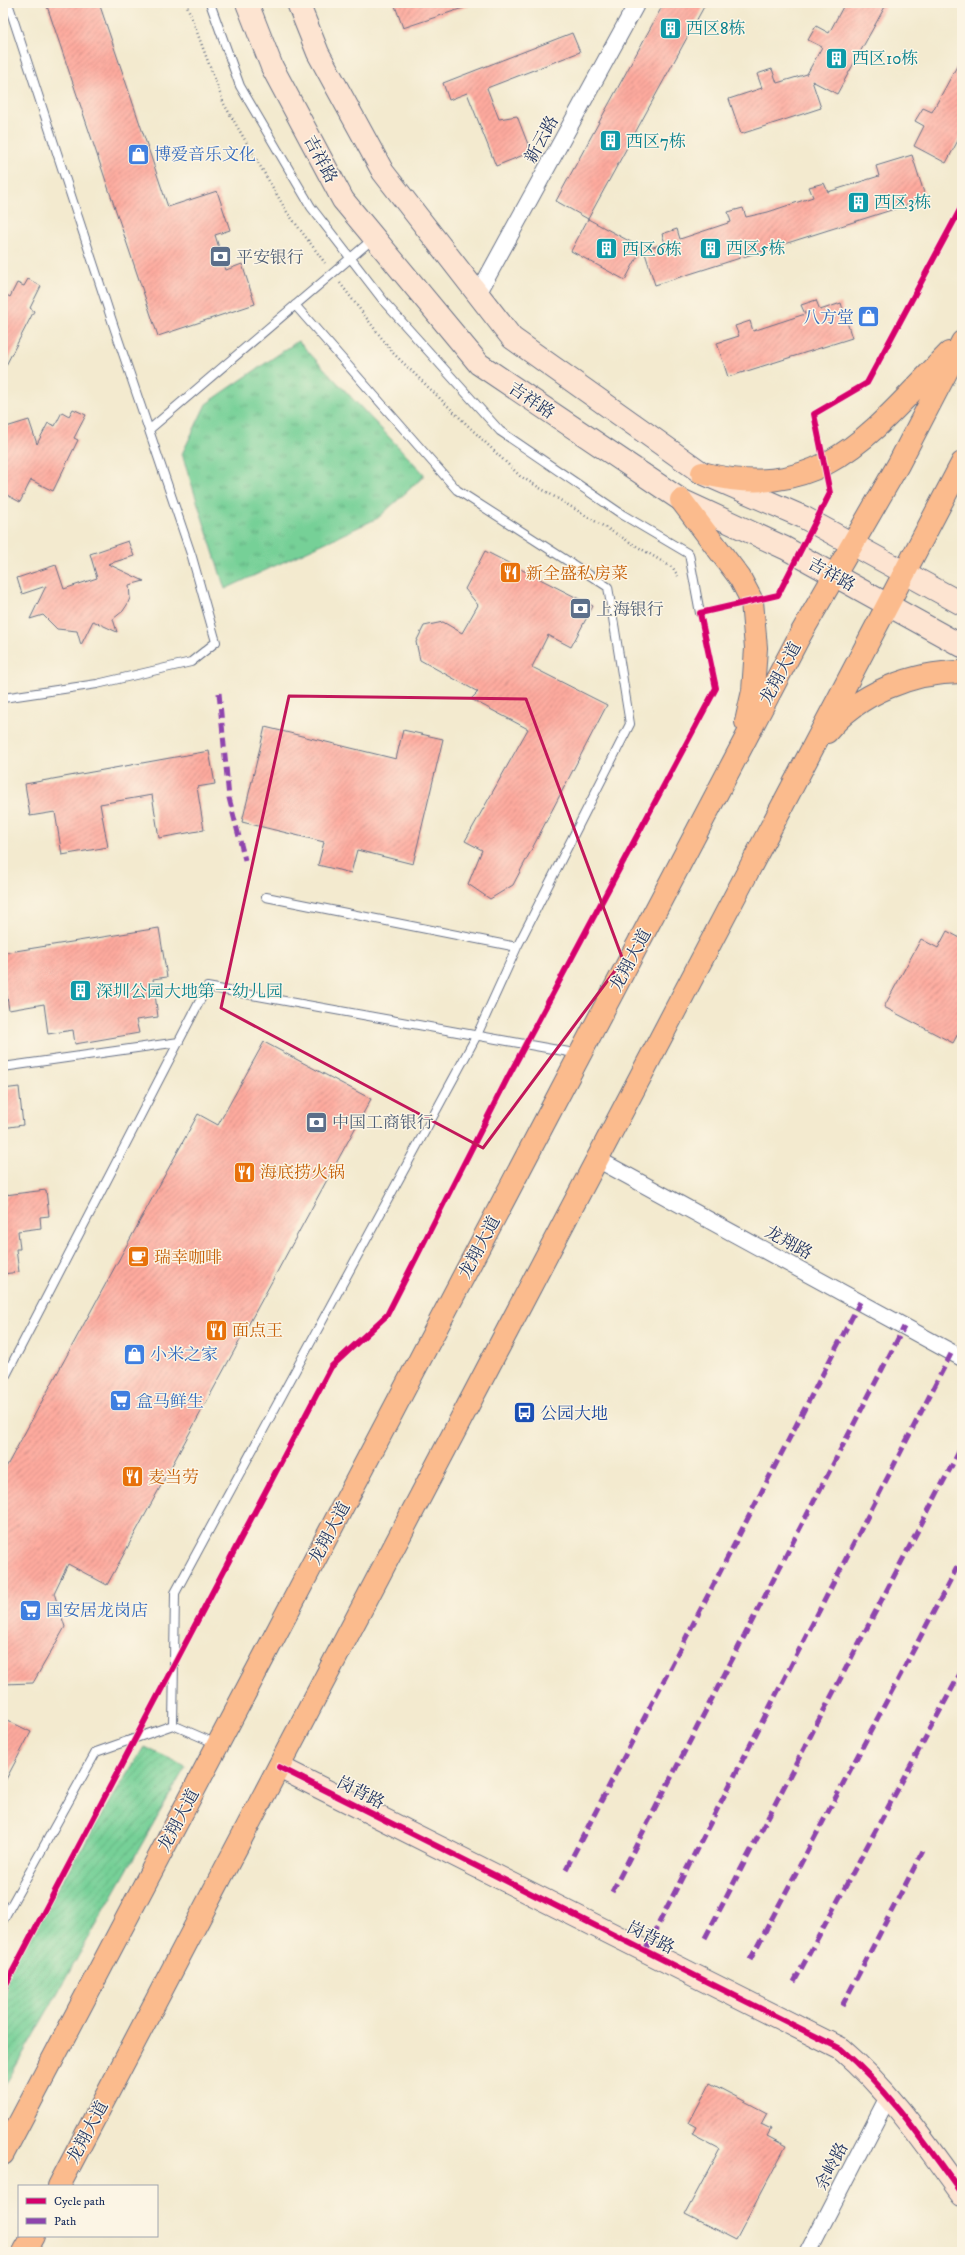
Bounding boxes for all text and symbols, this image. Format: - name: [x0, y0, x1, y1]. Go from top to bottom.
- building icon: 西区8栋: [658, 15, 684, 41]
- place label: 西区8栋: [686, 18, 746, 40]
- building icon: 西区10栋: [823, 45, 849, 71]
- place label: 西区10栋: [852, 48, 918, 70]
- street label: 新云路: [520, 112, 564, 167]
- building icon: 西区7栋: [597, 128, 623, 154]
- place label: 西区7栋: [626, 131, 686, 153]
- street label: 吉祥路: [298, 132, 342, 187]
- shop icon: 博爱音乐文化: [125, 141, 151, 167]
- place label: 博爱音乐文化: [154, 144, 256, 166]
- building icon: 西区3栋: [846, 189, 872, 215]
- place label: 西区3栋: [874, 192, 931, 214]
- building icon: 西区5栋: [698, 235, 724, 261]
- building icon: 西区6栋: [594, 236, 620, 262]
- place label: 西区5栋: [726, 238, 785, 260]
- place label: 西区6栋: [622, 239, 682, 261]
- bank icon: 平安银行: [208, 244, 234, 270]
- place label: 平安银行: [236, 247, 304, 269]
- shop icon: 八方堂: [856, 304, 882, 330]
- place label: 八方堂: [803, 307, 854, 329]
- street label: 吉祥路: [504, 377, 559, 424]
- street label: 吉祥路: [804, 553, 859, 597]
- restaurant icon: 新全盛私房菜: [497, 560, 523, 586]
- place label: 新全盛私房菜: [526, 563, 628, 585]
- bank icon: 上海银行: [568, 596, 594, 622]
- place label: 上海银行: [596, 599, 664, 621]
- street label: 龙翔大道: [755, 638, 807, 709]
- street label: 龙翔大道: [605, 925, 657, 996]
- building icon: 深圳公园大地第一幼儿园: [67, 978, 93, 1004]
- place label: 深圳公园大地第一幼儿园: [96, 981, 283, 1003]
- bank icon: 中国工商银行: [304, 1109, 330, 1135]
- place label: 中国工商银行: [332, 1112, 434, 1134]
- restaurant icon: 海底捞火锅: [232, 1159, 258, 1185]
- place label: 海底捞火锅: [260, 1162, 345, 1184]
- street label: 龙翔大道: [454, 1212, 506, 1283]
- street label: 龙翔路: [761, 1221, 816, 1265]
- cafe icon: 瑞幸咖啡: [125, 1244, 151, 1270]
- place label: 瑞幸咖啡: [154, 1247, 222, 1269]
- restaurant icon: 面点王: [204, 1317, 230, 1343]
- place label: 面点王: [232, 1320, 283, 1342]
- shop icon: 小米之家: [122, 1341, 148, 1367]
- place label: 小米之家: [150, 1344, 218, 1366]
- supermarket icon: 盒马鲜生: [107, 1388, 133, 1414]
- place label: 盒马鲜生: [136, 1391, 204, 1413]
- bus stop icon: 公园大地: [511, 1400, 537, 1426]
- place label: 公园大地: [540, 1403, 608, 1425]
- restaurant icon: 麦当劳: [120, 1464, 146, 1490]
- place label: 麦当劳: [148, 1467, 199, 1489]
- street label: 龙翔大道: [304, 1498, 356, 1569]
- supermarket icon: 国安居龙岗店: [18, 1597, 44, 1623]
- place label: 国安居龙岗店: [46, 1600, 148, 1622]
- street label: 岗背路: [333, 1772, 388, 1814]
- street label: 龙翔大道: [153, 1785, 205, 1856]
- street label: 岗背路: [623, 1917, 678, 1959]
- street label: 龙翔大道: [62, 2097, 114, 2168]
- street label: 余岭路: [811, 2139, 853, 2194]
- legend: [18, 2185, 158, 2237]
- text: Cycle path: [54, 2194, 106, 2209]
- text: Path: [54, 2214, 77, 2229]

